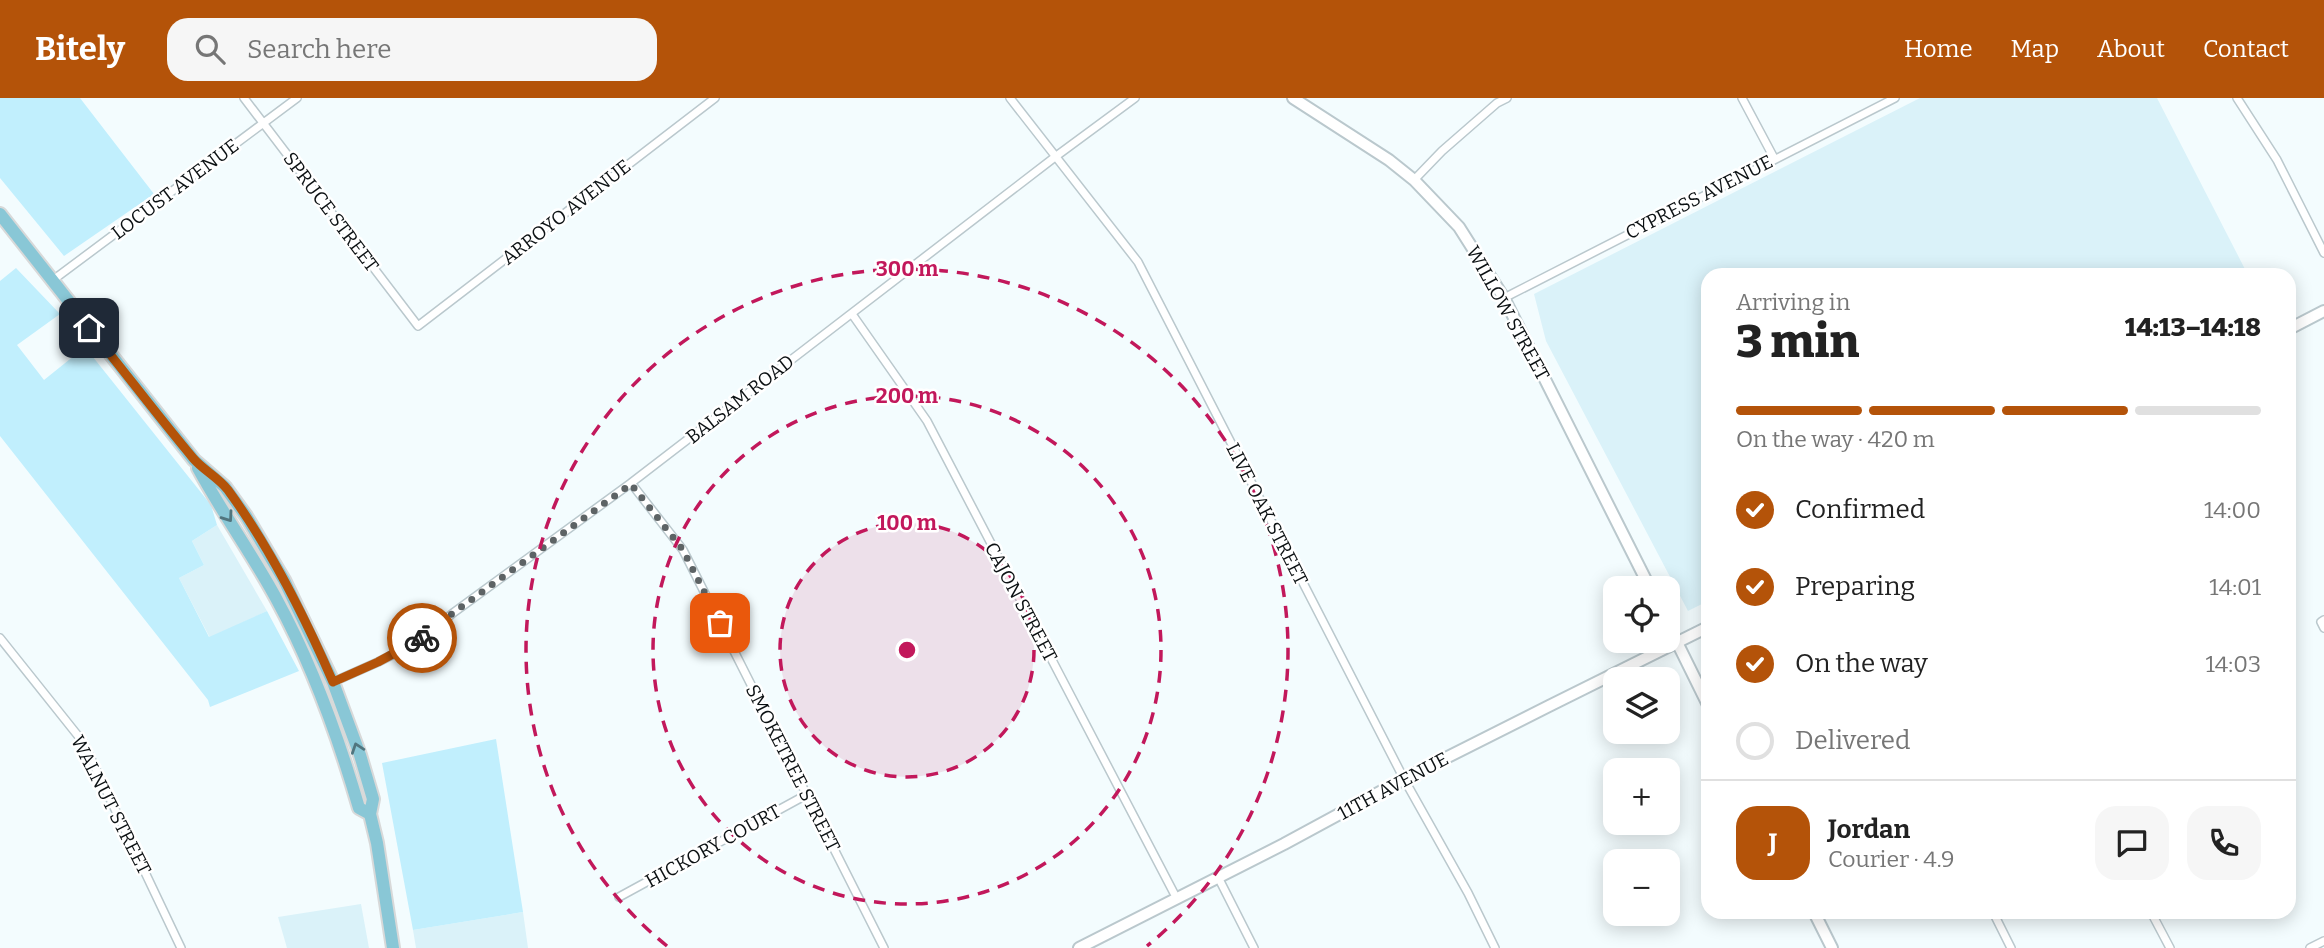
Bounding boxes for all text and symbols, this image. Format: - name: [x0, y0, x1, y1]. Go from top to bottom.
- search box: [167, 18, 657, 81]
- text: Bitely: [35, 29, 125, 69]
- icon: search: [191, 30, 229, 68]
- text: Search here: [247, 34, 391, 65]
- text: Home: [1904, 35, 1973, 63]
- text: Map: [2011, 35, 2059, 63]
- text: About: [2097, 35, 2165, 63]
- text: Contact: [2203, 35, 2289, 63]
- street label: LOCUST AVENUE: [107, 134, 243, 244]
- street label: SPRUCE STREET: [278, 147, 384, 277]
- street label: CYPRESS AVENUE: [1621, 150, 1777, 244]
- street label: ARROYO AVENUE: [497, 154, 635, 270]
- street label: WILLOW STREET: [1461, 242, 1555, 384]
- text: 300 m: [876, 256, 938, 282]
- text: Arriving in: [1736, 288, 1850, 316]
- pin: [59, 298, 119, 358]
- icon: home: [70, 309, 108, 347]
- text: 14:13–14:18: [2125, 312, 2261, 343]
- text: 3 min: [1736, 314, 1859, 369]
- street label: BALSAM ROAD: [681, 350, 799, 448]
- text: 200 m: [876, 383, 938, 409]
- text: On the way · 420 m: [1736, 425, 1935, 453]
- street label: LIVE OAK STREET: [1221, 439, 1313, 589]
- icon: check: [1736, 491, 1774, 529]
- text: Confirmed: [1795, 494, 1925, 525]
- text: 14:00: [2204, 496, 2261, 524]
- one-way arrow: [220, 509, 232, 522]
- text: 100 m: [877, 510, 937, 536]
- street label: CAJON STREET: [980, 538, 1062, 666]
- icon: check: [1736, 568, 1774, 606]
- text: Preparing: [1795, 571, 1915, 602]
- text: 14:01: [2209, 573, 2261, 601]
- map controls: [1603, 576, 1680, 926]
- button: locate: [1603, 576, 1680, 653]
- pin: [690, 593, 750, 653]
- courier: [387, 603, 457, 673]
- icon: bag: [701, 604, 739, 642]
- icon: bike: [403, 619, 441, 657]
- centre of rings: [895, 638, 919, 662]
- icon: check: [1736, 645, 1774, 683]
- text: On the way: [1795, 648, 1928, 679]
- text: 14:03: [2206, 650, 2261, 678]
- button: layers: [1603, 667, 1680, 744]
- street label: SMOKETREE STREET: [741, 681, 845, 855]
- text: Delivered: [1795, 725, 1910, 756]
- street label: WALNUT STREET: [66, 732, 156, 878]
- one-way arrow: [352, 743, 366, 755]
- street label: 11TH AVENUE: [1334, 747, 1452, 825]
- button: +: [1603, 758, 1680, 835]
- street label: HICKORY COURT: [641, 799, 785, 893]
- button: chat: [2095, 806, 2169, 880]
- button: phone: [2187, 806, 2261, 880]
- text: Jordan: [1828, 814, 1910, 845]
- text: J: [1769, 828, 1777, 859]
- text: Courier · 4.9: [1828, 845, 1955, 873]
- button: −: [1603, 849, 1680, 926]

